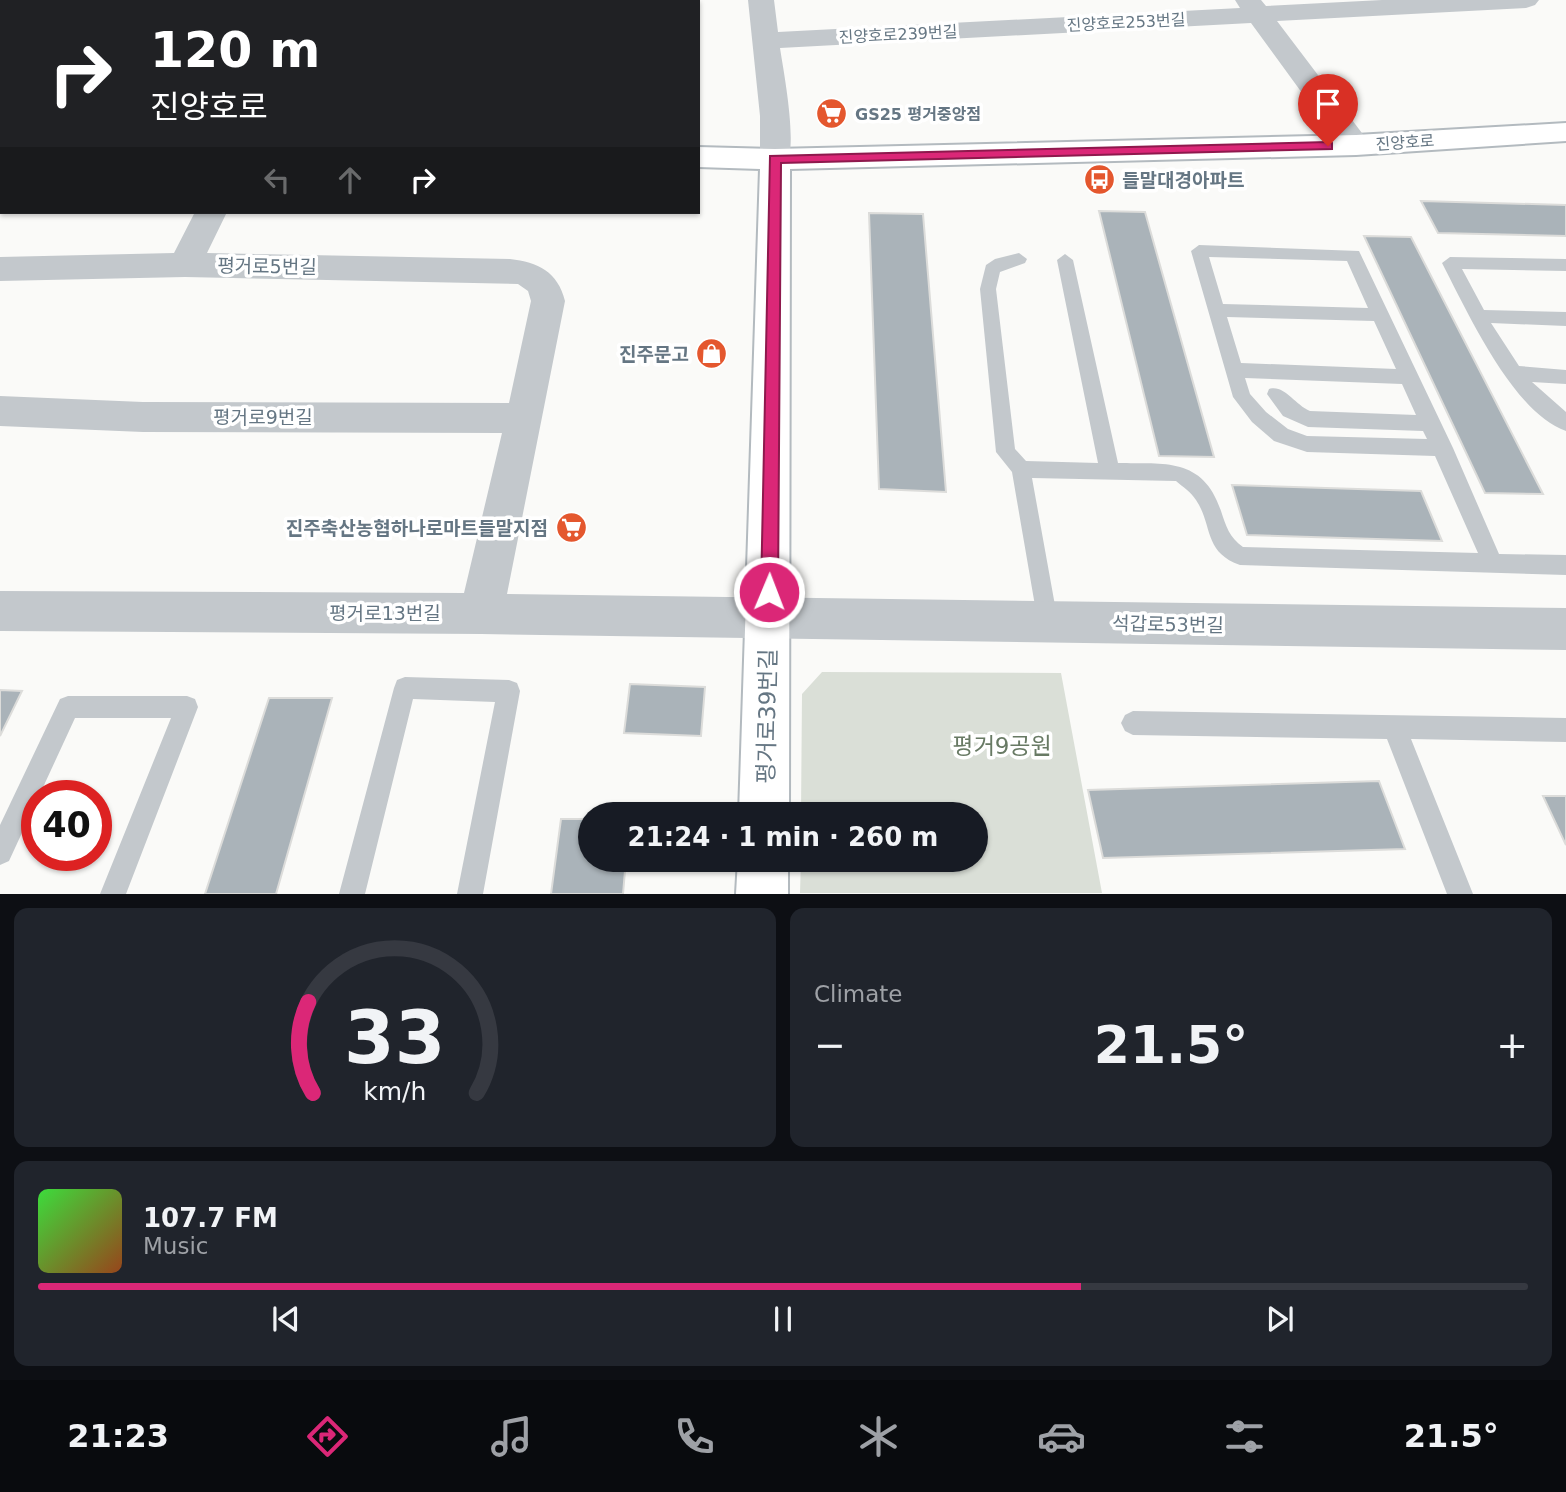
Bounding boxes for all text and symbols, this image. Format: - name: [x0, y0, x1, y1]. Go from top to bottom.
- street label: 진양호로253번길: [1066, 10, 1186, 35]
- text: 120 m: [150, 22, 320, 79]
- street label: 진양호로239번길: [838, 22, 958, 47]
- icon: right: [35, 28, 126, 119]
- pin: [1298, 74, 1358, 146]
- icon: arrive: [1309, 85, 1347, 123]
- text: 진양호로: [150, 88, 268, 126]
- supermarket icon: GS25 평거중앙점: [815, 97, 849, 131]
- place label: GS25 평거중앙점: [855, 105, 981, 124]
- street label: 진양호로: [1375, 131, 1435, 154]
- icon: left: [258, 161, 296, 199]
- icon: ahead: [331, 161, 369, 199]
- icon: right: [404, 161, 442, 199]
- bus stop icon: 들말대경아파트: [1082, 163, 1116, 197]
- place label: 들말대경아파트: [1122, 169, 1244, 191]
- street label: 평거로5번길: [217, 254, 317, 278]
- shop icon: 진주문고: [695, 337, 729, 371]
- place label: 진주문고: [619, 343, 689, 365]
- street label: 평거로9번길: [213, 406, 313, 428]
- supermarket icon: 진주축산농협하나로마트들말지점: [554, 511, 588, 545]
- place label: 진주축산농협하나로마트들말지점: [286, 517, 548, 539]
- position arrow: [732, 555, 806, 629]
- street label: 평거로13번길: [329, 602, 441, 624]
- street label: 석갑로53번길: [1112, 612, 1224, 636]
- street label: 평거로39번길: [753, 648, 781, 784]
- park label: 평거9공원: [952, 733, 1052, 759]
- speed limit sign: 40: [21, 780, 112, 871]
- text: 21:24 · 1 min · 260 m: [628, 822, 938, 852]
- text: Climate: [814, 981, 903, 1007]
- text: 33: [344, 996, 446, 1081]
- text: 21.5°: [1094, 1015, 1248, 1075]
- text: −: [814, 1023, 846, 1067]
- text: +: [1496, 1023, 1528, 1067]
- text: km/h: [363, 1077, 427, 1106]
- text: 107.7 FM: [143, 1203, 278, 1233]
- text: Music: [143, 1233, 208, 1259]
- icon: previous: [267, 1300, 305, 1338]
- icon: pause: [764, 1300, 802, 1338]
- icon: next: [1261, 1300, 1299, 1338]
- icon: directions: [303, 1412, 352, 1461]
- icon: music: [487, 1412, 536, 1461]
- icon: phone: [670, 1412, 719, 1461]
- icon: climate: [854, 1412, 903, 1461]
- icon: car: [1037, 1412, 1086, 1461]
- icon: filters: [1220, 1412, 1269, 1461]
- text: 21:23: [67, 1417, 169, 1455]
- text: 21.5°: [1404, 1417, 1499, 1455]

